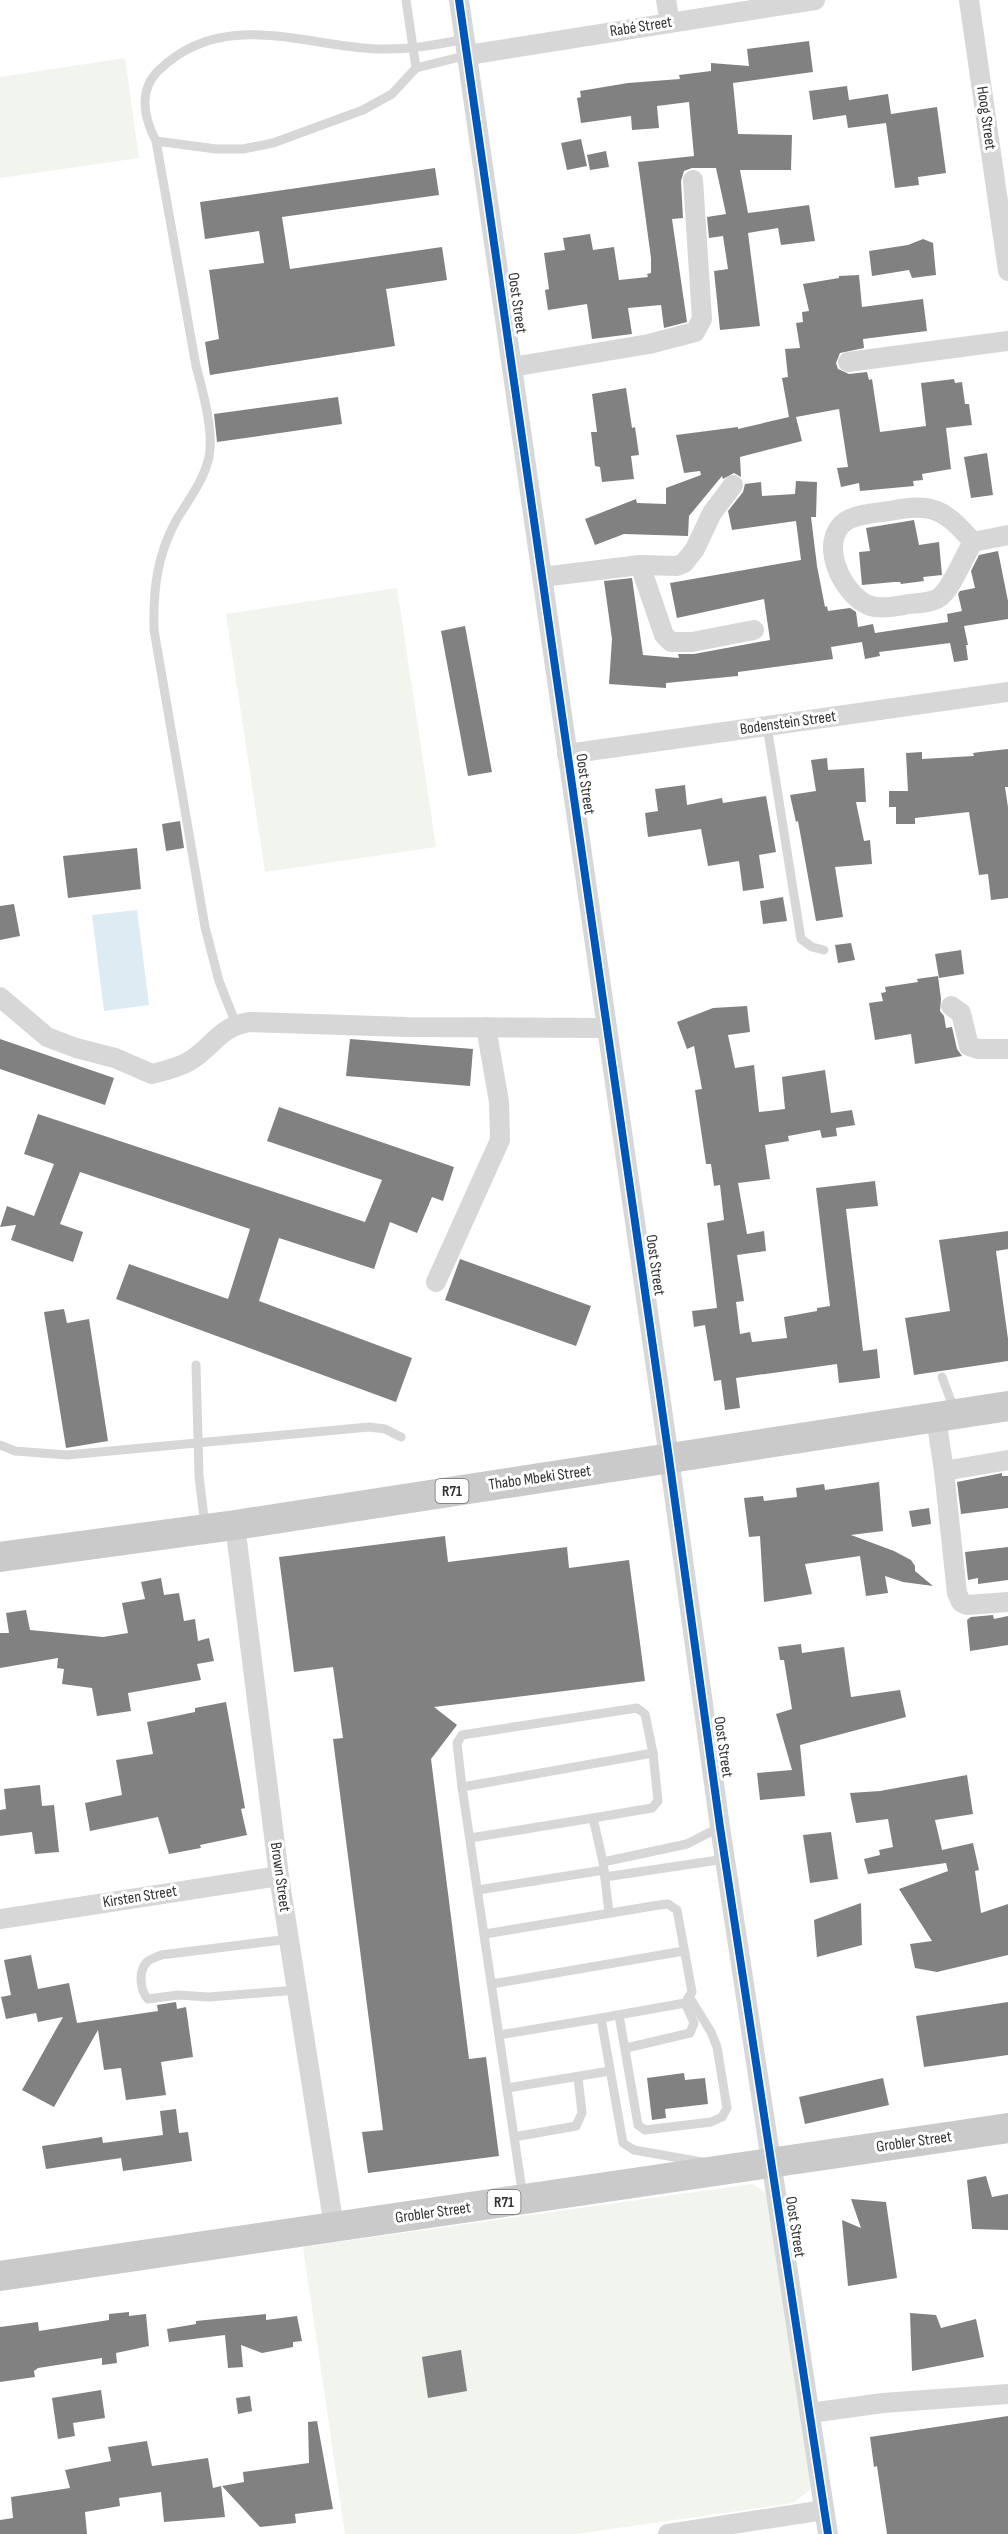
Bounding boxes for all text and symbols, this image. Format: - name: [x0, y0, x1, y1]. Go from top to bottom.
- street label: Rabé Street: [609, 13, 674, 41]
- street label: Hoog Street: [972, 85, 1000, 151]
- street label: Oost Street: [503, 271, 531, 335]
- street label: Bodenstein Street: [739, 707, 837, 739]
- street label: Oost Street: [571, 752, 599, 816]
- street label: Oost Street: [641, 1233, 669, 1297]
- street label: Thabo Mbeki Street: [488, 1461, 593, 1495]
- road number: R71: [436, 1479, 468, 1503]
- street label: Oost Street: [709, 1715, 737, 1779]
- street label: Brown Street: [266, 1841, 294, 1913]
- street label: Kirsten Street: [102, 1882, 178, 1912]
- street label: Grobler Street: [875, 2127, 953, 2157]
- road number: R71: [488, 2190, 520, 2214]
- street label: Oost Street: [781, 2195, 809, 2259]
- street label: Grobler Street: [394, 2198, 472, 2228]

